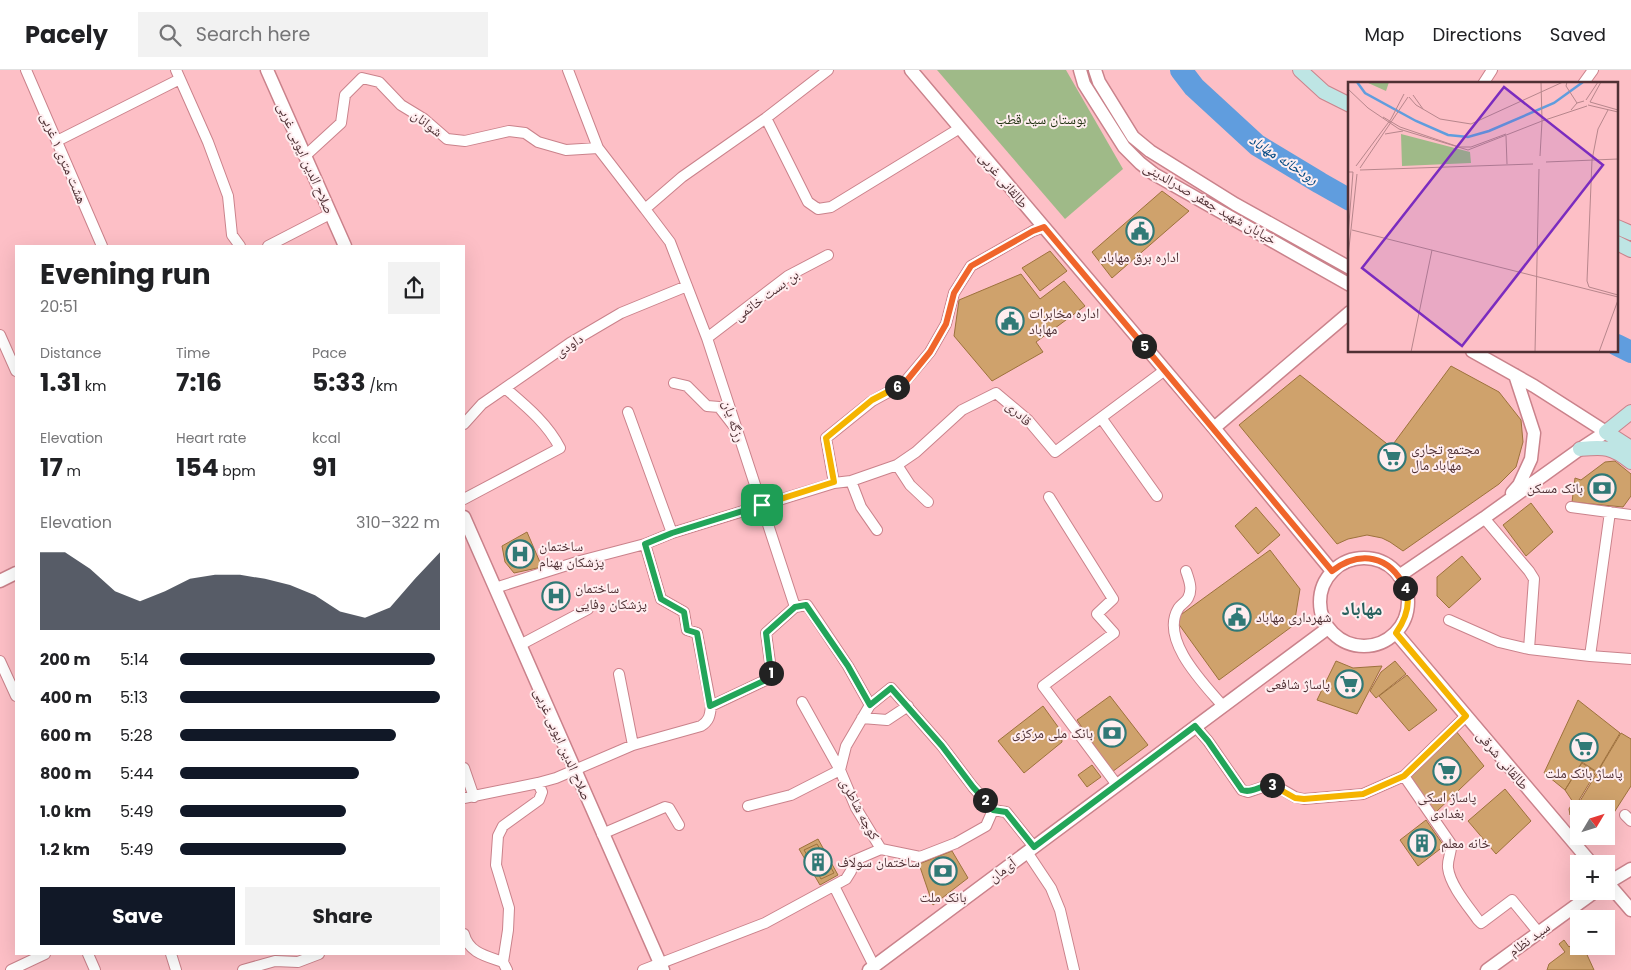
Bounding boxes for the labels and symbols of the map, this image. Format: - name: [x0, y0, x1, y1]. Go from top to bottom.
- inset map: [1348, 82, 1618, 352]
- street label: صلاح الدین ایوبی غربی: [272, 99, 340, 217]
- street label: شوانان: [407, 105, 447, 141]
- street label: هشت متری ۱ غربی: [36, 109, 92, 207]
- park label: بوستان سید قطب: [996, 109, 1087, 129]
- water label: رودخانه مهاباد: [1245, 129, 1323, 189]
- street label: طالقانی غربی: [974, 147, 1034, 213]
- street label: خیابان شهید جعفر صدرالدینی: [1140, 157, 1280, 249]
- public building icon: اداره برق مهاباد: [1125, 216, 1155, 246]
- place label: اداره برق مهاباد: [1101, 247, 1179, 267]
- street label: بن بست خاتمی: [729, 264, 803, 326]
- place label: اداره مخابرات مهاباد: [1029, 303, 1099, 339]
- public building icon: اداره مخابرات مهاباد: [995, 306, 1025, 336]
- street label: داودی: [551, 328, 587, 362]
- pin: 5: [1132, 334, 1156, 358]
- pin: 6: [884, 374, 910, 400]
- street label: قادری: [1001, 396, 1037, 430]
- street label: رزگه یان: [718, 397, 750, 445]
- place label: مجتمع تجاری مهاباد مال: [1411, 439, 1480, 475]
- supermarket icon: مجتمع تجاری مهاباد مال: [1377, 442, 1407, 472]
- bank icon: بانک مسکن: [1587, 473, 1617, 503]
- place label: بانک مسکن: [1527, 478, 1583, 498]
- pin: [741, 484, 783, 526]
- place label: ساختمان پزشکان بهنام: [539, 536, 604, 572]
- hospital icon: ساختمان پزشکان بهنام: [505, 539, 535, 569]
- pin: 4: [1392, 576, 1418, 600]
- place label: ساختمان پزشکان وفایی: [575, 578, 647, 614]
- hospital icon: ساختمان پزشکان وفایی: [541, 581, 571, 611]
- district label: مهاباد: [1342, 595, 1382, 622]
- public building icon: شهرداری مهاباد: [1222, 602, 1252, 632]
- place label: شهرداری مهاباد: [1256, 607, 1332, 627]
- pin: 1: [758, 660, 784, 686]
- supermarket icon: پاساژ شافعی: [1334, 669, 1364, 699]
- place label: پاساژ شافعی: [1266, 674, 1330, 694]
- street label: صلاح الدین ایوبی غریی: [529, 685, 597, 803]
- bank icon: بانک ملی مرکزی: [1097, 718, 1127, 748]
- place label: بانک ملی مرکزی: [1012, 723, 1093, 743]
- street label: طالقانی شرقی: [1472, 726, 1534, 794]
- supermarket icon: پاساژ بانک ملت: [1569, 732, 1599, 762]
- supermarket icon: پاساژ اسکی بغدادی: [1432, 756, 1462, 786]
- place label: پاساژ بانک ملت: [1545, 763, 1623, 783]
- pin: 3: [1260, 772, 1284, 798]
- street label: کوچه شاطری: [835, 774, 885, 844]
- place label: پاساژ اسکی بغدادی: [1418, 787, 1477, 823]
- pin: 2: [972, 788, 998, 812]
- north arrow: [1570, 800, 1615, 845]
- building icon: خانه معلم: [1407, 828, 1437, 858]
- place label: خانه معلم: [1441, 833, 1490, 853]
- building icon: ساختمان سولاف: [803, 847, 833, 877]
- place label: ساختمان سولاف: [837, 852, 920, 872]
- street label: آی‌مان: [984, 853, 1020, 887]
- bank icon: بانک ملت: [928, 856, 958, 886]
- place label: بانک ملت: [919, 887, 967, 907]
- street label: سید نظام: [1504, 917, 1554, 961]

